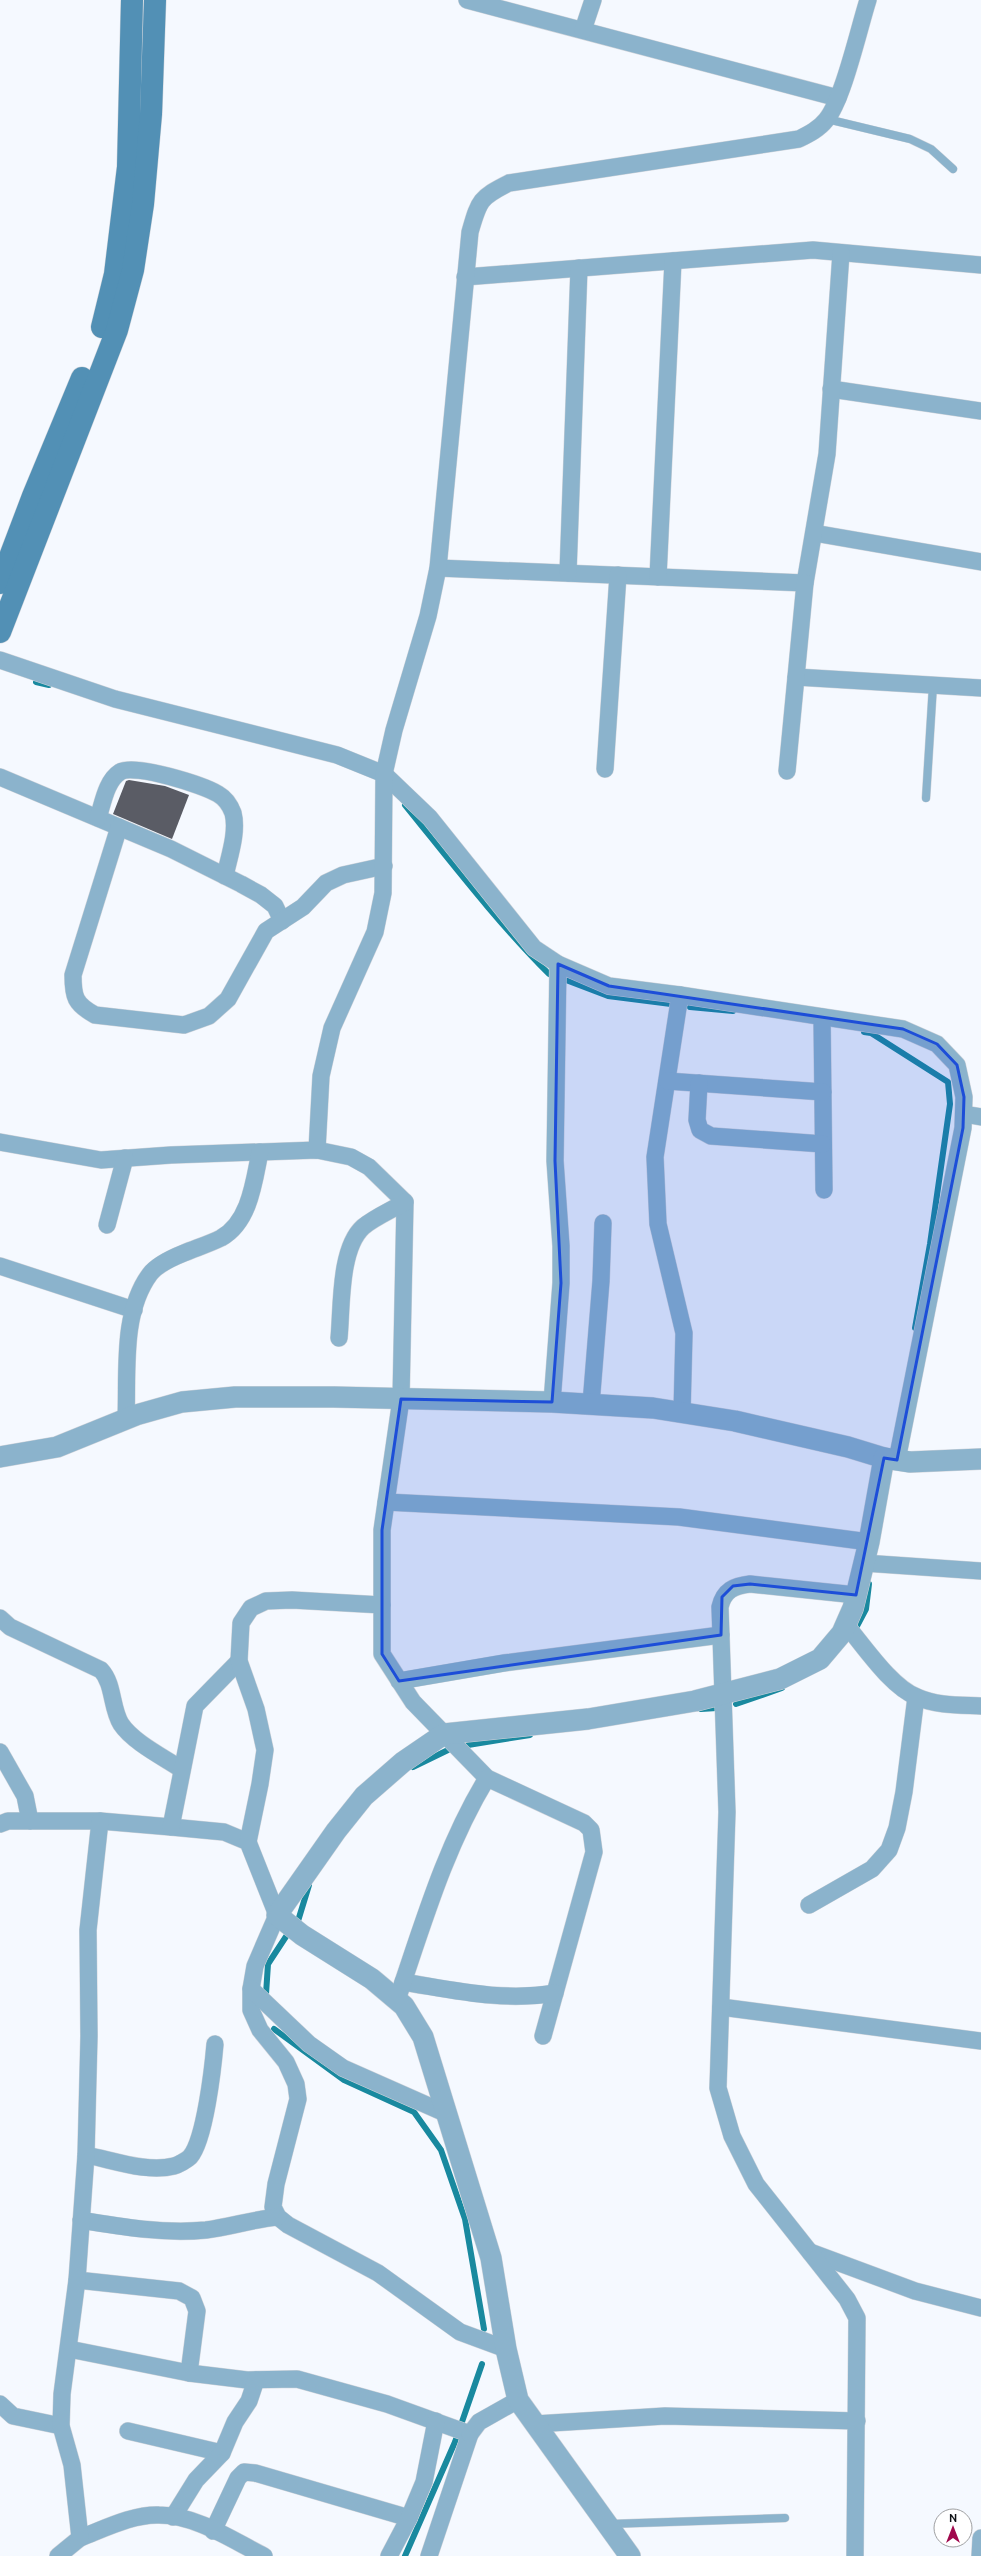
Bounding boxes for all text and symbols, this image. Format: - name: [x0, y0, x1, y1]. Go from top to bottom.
- north arrow: [933, 2508, 973, 2548]
- text: N: [949, 2512, 957, 2524]

